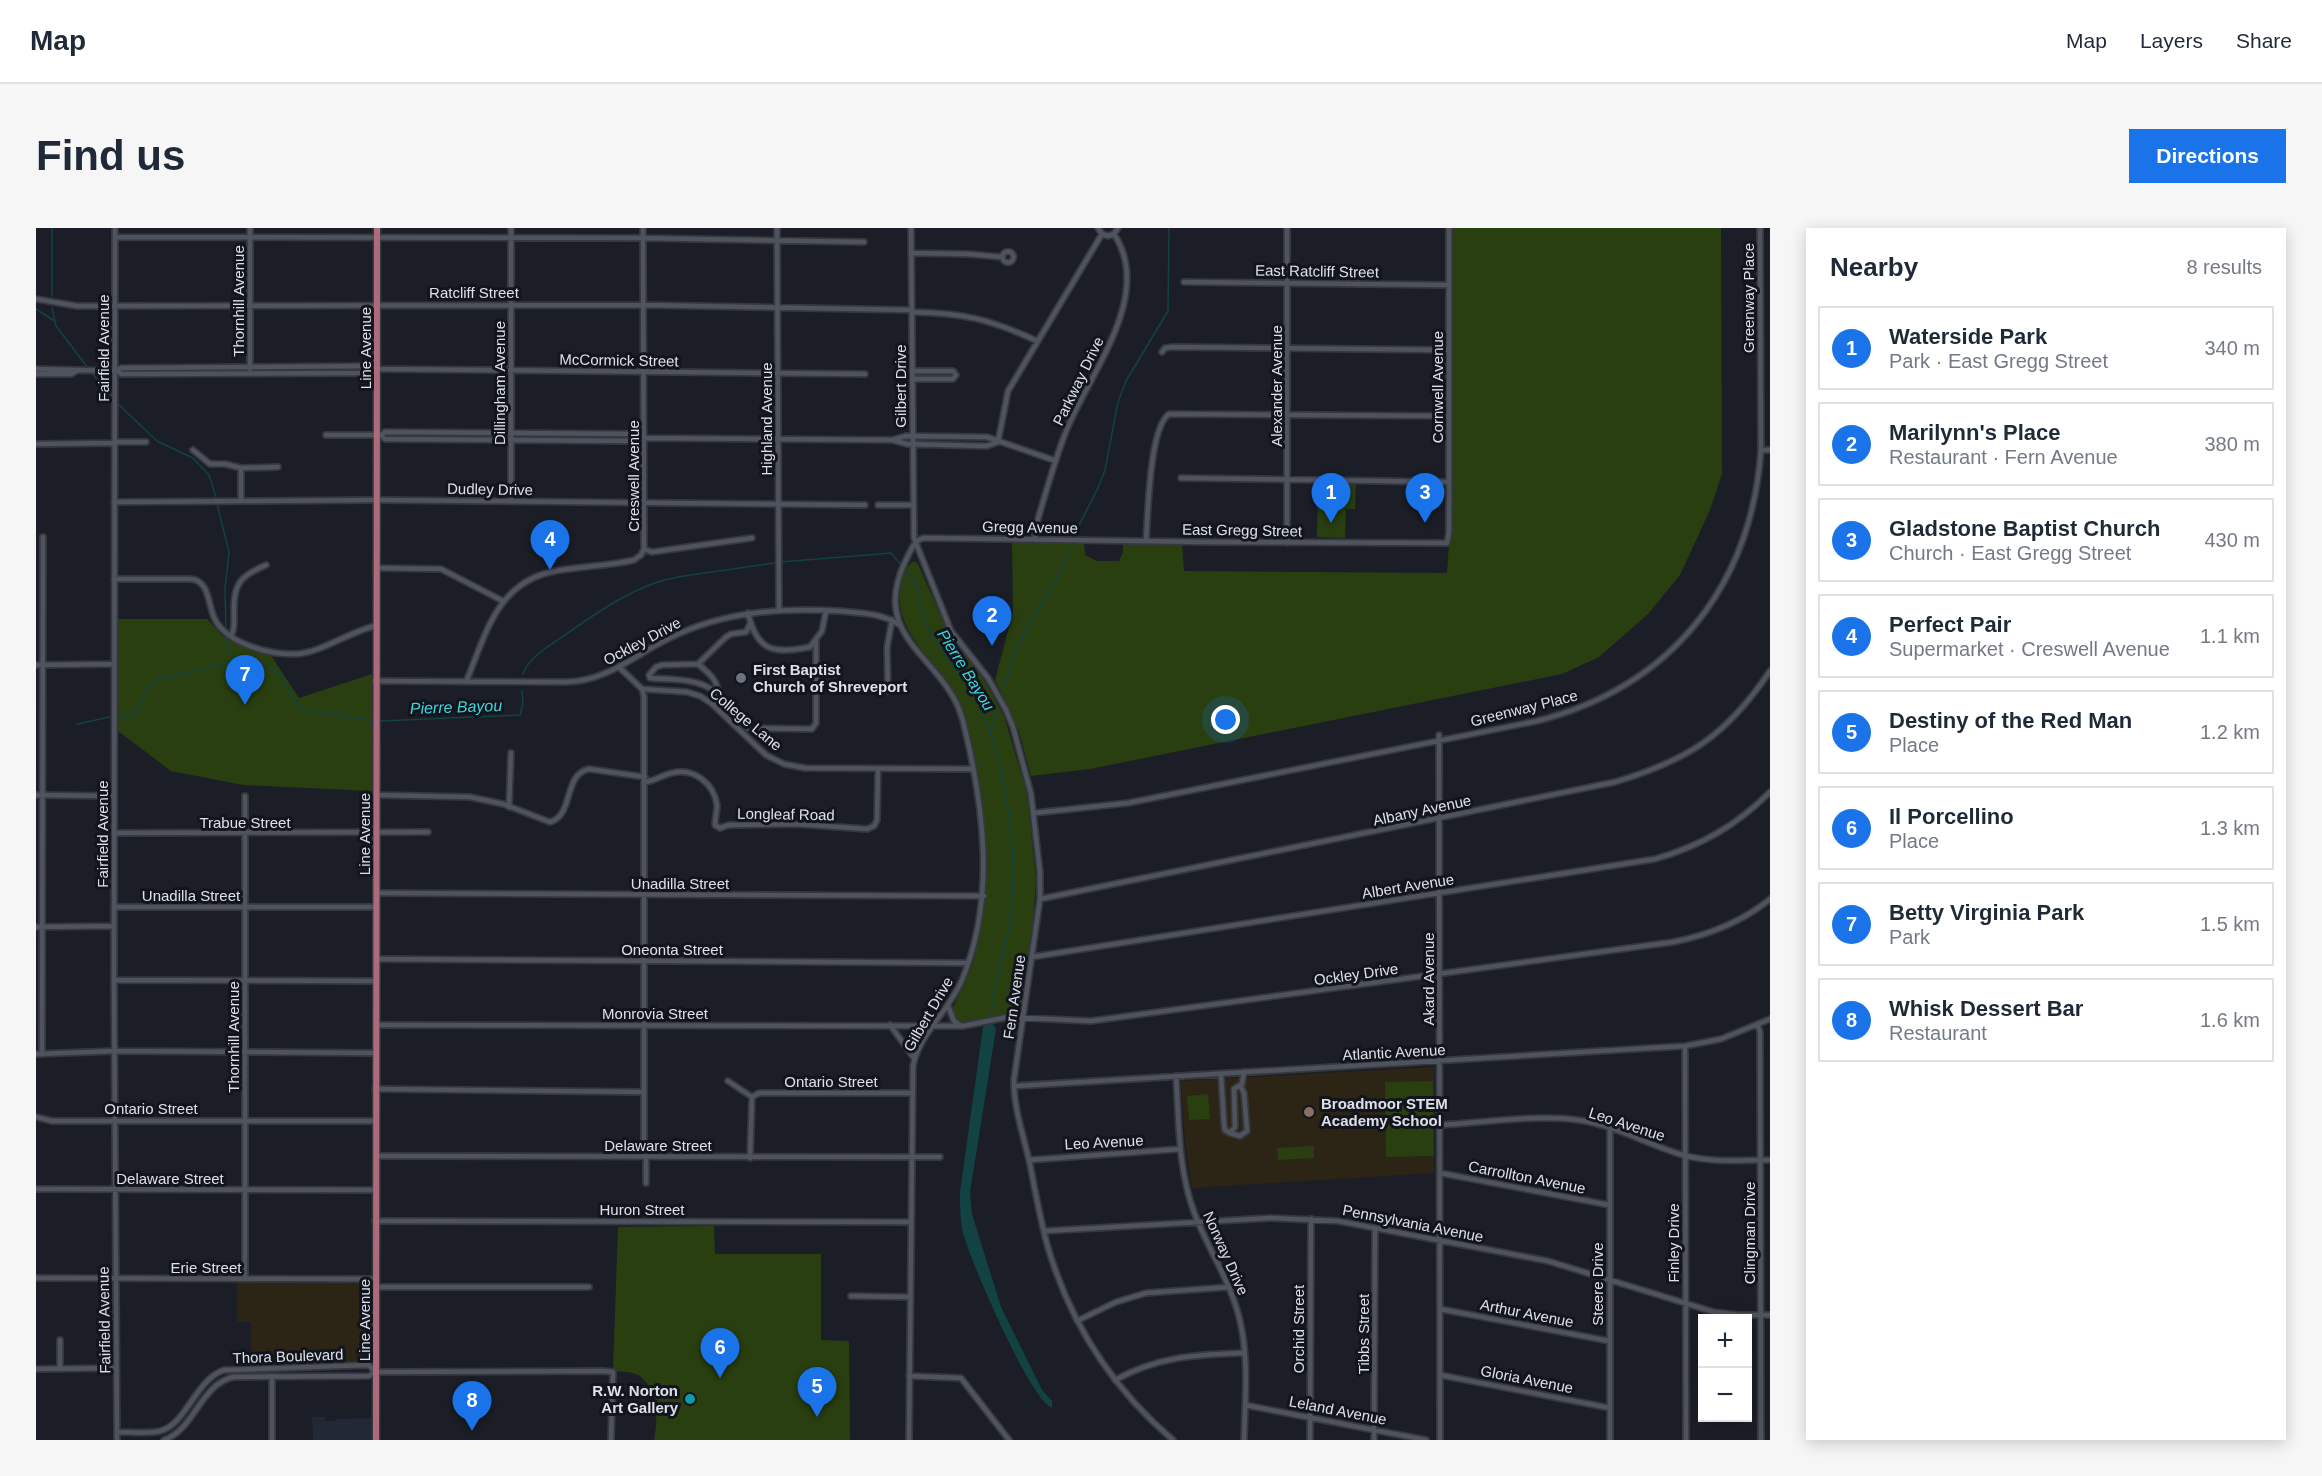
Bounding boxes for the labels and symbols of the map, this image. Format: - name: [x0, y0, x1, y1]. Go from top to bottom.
- street label: Greenway Place: [1740, 243, 1757, 353]
- street label: Thornhill Avenue: [230, 245, 247, 357]
- street label: East Ratcliff Street: [1255, 261, 1380, 281]
- street label: Ratcliff Street: [429, 284, 520, 301]
- street label: Fairfield Avenue: [95, 294, 112, 402]
- street label: Line Avenue: [357, 307, 374, 389]
- street label: Dillingham Avenue: [491, 321, 508, 445]
- street label: Alexander Avenue: [1268, 325, 1285, 447]
- street label: Cornwell Avenue: [1429, 331, 1446, 443]
- street label: Parkway Drive: [1049, 334, 1107, 428]
- street label: Gilbert Drive: [892, 344, 909, 428]
- street label: McCormick Street: [559, 350, 680, 370]
- street label: Highland Avenue: [758, 362, 775, 476]
- street label: Creswell Avenue: [625, 420, 642, 532]
- pin: 1: [1312, 474, 1350, 523]
- pin: 3: [1406, 474, 1444, 523]
- street label: Dudley Drive: [447, 480, 533, 498]
- street label: Gregg Avenue: [982, 518, 1078, 536]
- pin: 4: [530, 520, 570, 570]
- street label: East Gregg Street: [1182, 520, 1303, 540]
- pin: 2: [972, 596, 1012, 646]
- street label: Ockley Drive: [600, 614, 684, 668]
- water label: Pierre Bayou: [934, 626, 998, 714]
- pin: 7: [226, 656, 264, 705]
- place label: First Baptist Church of Shreveport: [753, 661, 907, 695]
- marker: First Baptist Church of Shreveport: [734, 671, 748, 685]
- street label: College Lane: [707, 684, 785, 754]
- street label: Greenway Place: [1469, 686, 1579, 730]
- water label: Pierre Bayou: [409, 697, 503, 717]
- your location: [1211, 705, 1240, 734]
- street label: Fairfield Avenue: [94, 780, 111, 888]
- street label: Albany Avenue: [1371, 791, 1473, 829]
- street label: Line Avenue: [356, 793, 373, 875]
- street label: Longleaf Road: [737, 805, 835, 823]
- street label: Trabue Street: [199, 814, 291, 831]
- street label: Albert Avenue: [1361, 870, 1455, 902]
- street label: Unadilla Street: [631, 875, 730, 892]
- street label: Unadilla Street: [142, 887, 241, 904]
- street label: Akard Avenue: [1420, 932, 1437, 1026]
- street label: Oneonta Street: [621, 941, 724, 958]
- street label: Fern Avenue: [1000, 954, 1028, 1040]
- street label: Ockley Drive: [1313, 960, 1399, 988]
- street label: Gilbert Drive: [900, 974, 956, 1054]
- street label: Thornhill Avenue: [225, 981, 242, 1093]
- street label: Monrovia Street: [602, 1005, 709, 1022]
- street label: Atlantic Avenue: [1342, 1041, 1446, 1063]
- street label: Ontario Street: [784, 1073, 879, 1090]
- place label: Broadmoor STEM Academy School: [1321, 1095, 1448, 1129]
- street label: Ontario Street: [104, 1100, 199, 1117]
- street label: Leo Avenue: [1587, 1104, 1667, 1144]
- marker: Broadmoor STEM Academy School: [1302, 1105, 1316, 1119]
- street label: Leo Avenue: [1064, 1131, 1144, 1153]
- street label: Delaware Street: [604, 1137, 713, 1154]
- street label: Carrollton Avenue: [1467, 1157, 1587, 1197]
- street label: Delaware Street: [116, 1170, 225, 1187]
- street label: Clingman Drive: [1741, 1182, 1758, 1284]
- street label: Huron Street: [599, 1201, 685, 1218]
- street label: Pennsylvania Avenue: [1341, 1201, 1485, 1245]
- street label: Finley Drive: [1665, 1203, 1682, 1283]
- street label: Norway Drive: [1200, 1208, 1252, 1298]
- street label: Steere Drive: [1589, 1242, 1606, 1326]
- street label: Erie Street: [171, 1259, 242, 1276]
- street label: Fairfield Avenue: [95, 1266, 113, 1374]
- street label: Line Avenue: [356, 1279, 373, 1361]
- street label: Orchid Street: [1290, 1284, 1307, 1373]
- street label: Tibbs Street: [1355, 1293, 1372, 1374]
- street label: Arthur Avenue: [1479, 1296, 1575, 1330]
- pin: 6: [700, 1328, 740, 1378]
- street label: Thora Boulevard: [232, 1346, 344, 1366]
- street label: Gloria Avenue: [1479, 1362, 1575, 1396]
- pin: 5: [798, 1368, 836, 1417]
- pin: 8: [452, 1382, 492, 1431]
- place label: R.W. Norton Art Gallery: [592, 1382, 679, 1416]
- marker: R.W. Norton Art Gallery: [683, 1392, 697, 1406]
- street label: Leland Avenue: [1288, 1392, 1388, 1428]

